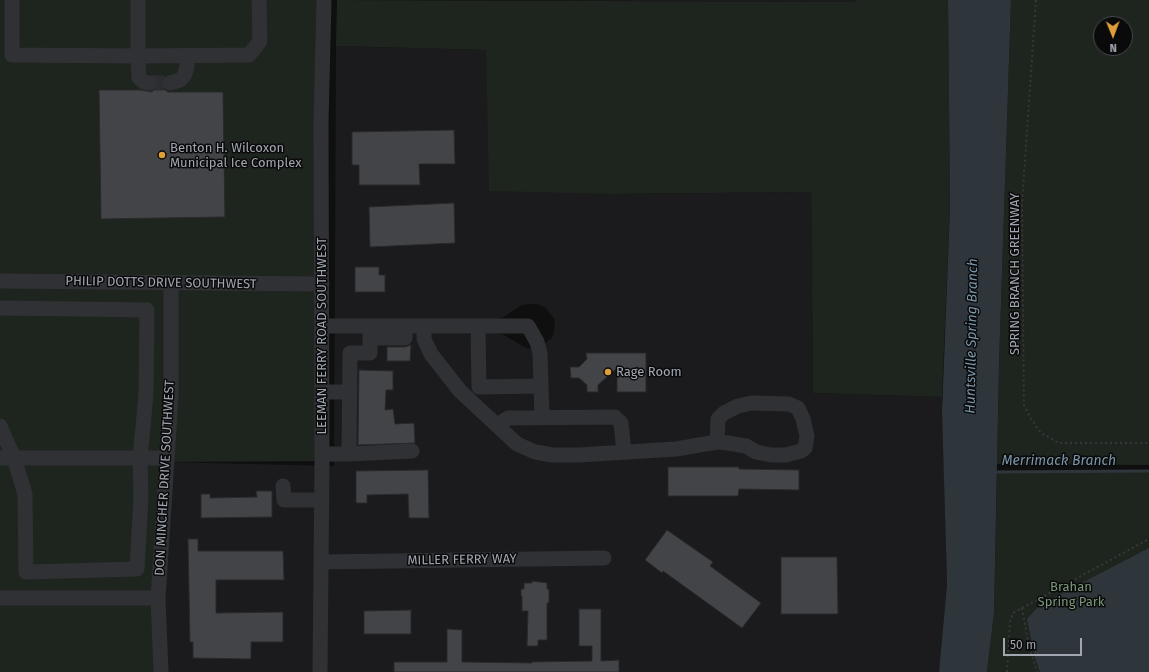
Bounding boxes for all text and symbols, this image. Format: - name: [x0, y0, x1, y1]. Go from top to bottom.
- north arrow: [1093, 16, 1133, 56]
- text: N: [1109, 41, 1117, 54]
- place label: Benton H. Wilcoxon Municipal Ice Complex: [170, 140, 301, 171]
- marker: Benton H. Wilcoxon Municipal Ice Complex: [157, 150, 167, 160]
- street label: SPRING BRANCH GREENWAY: [1007, 193, 1023, 355]
- street label: LEEMAN FERRY ROAD SOUTHWEST: [314, 238, 330, 434]
- water label: Huntsville Spring Branch: [962, 258, 982, 414]
- street label: PHILIP DOTTS DRIVE SOUTHWEST: [65, 274, 257, 292]
- place label: Rage Room: [616, 364, 682, 380]
- marker: Rage Room: [603, 367, 613, 377]
- street label: DON MINCHER DRIVE SOUTHWEST: [152, 380, 178, 576]
- water label: Merrimack Branch: [1002, 453, 1116, 469]
- street label: MILLER FERRY WAY: [407, 551, 517, 569]
- park label: Brahan Spring Park: [1038, 579, 1104, 610]
- scale bar: [1005, 630, 1084, 656]
- text: 50 m: [1010, 638, 1036, 652]

